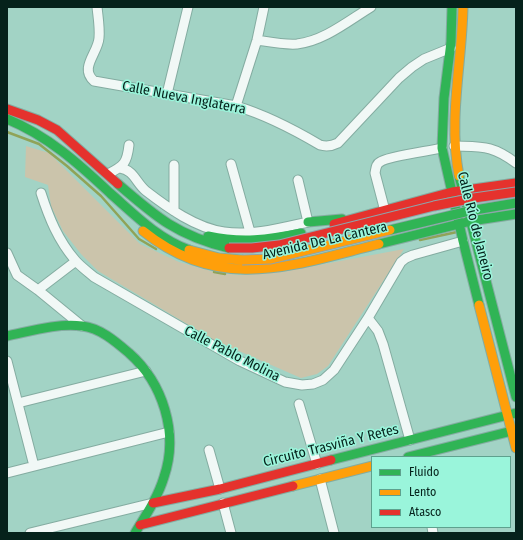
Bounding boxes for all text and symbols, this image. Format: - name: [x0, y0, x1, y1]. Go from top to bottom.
- street label: Calle Nueva Inglaterra: [121, 78, 247, 118]
- street label: Calle Río de Janeiro: [453, 170, 497, 282]
- street label: Avenida De La Cantera: [261, 218, 389, 264]
- street label: Calle Pablo Molina: [181, 323, 283, 385]
- street label: Circuito Trasviña Y Retes: [261, 421, 401, 471]
- legend: [371, 456, 511, 528]
- text: Fluido: [409, 465, 439, 479]
- text: Lento: [409, 485, 436, 499]
- text: Atasco: [409, 505, 441, 519]

